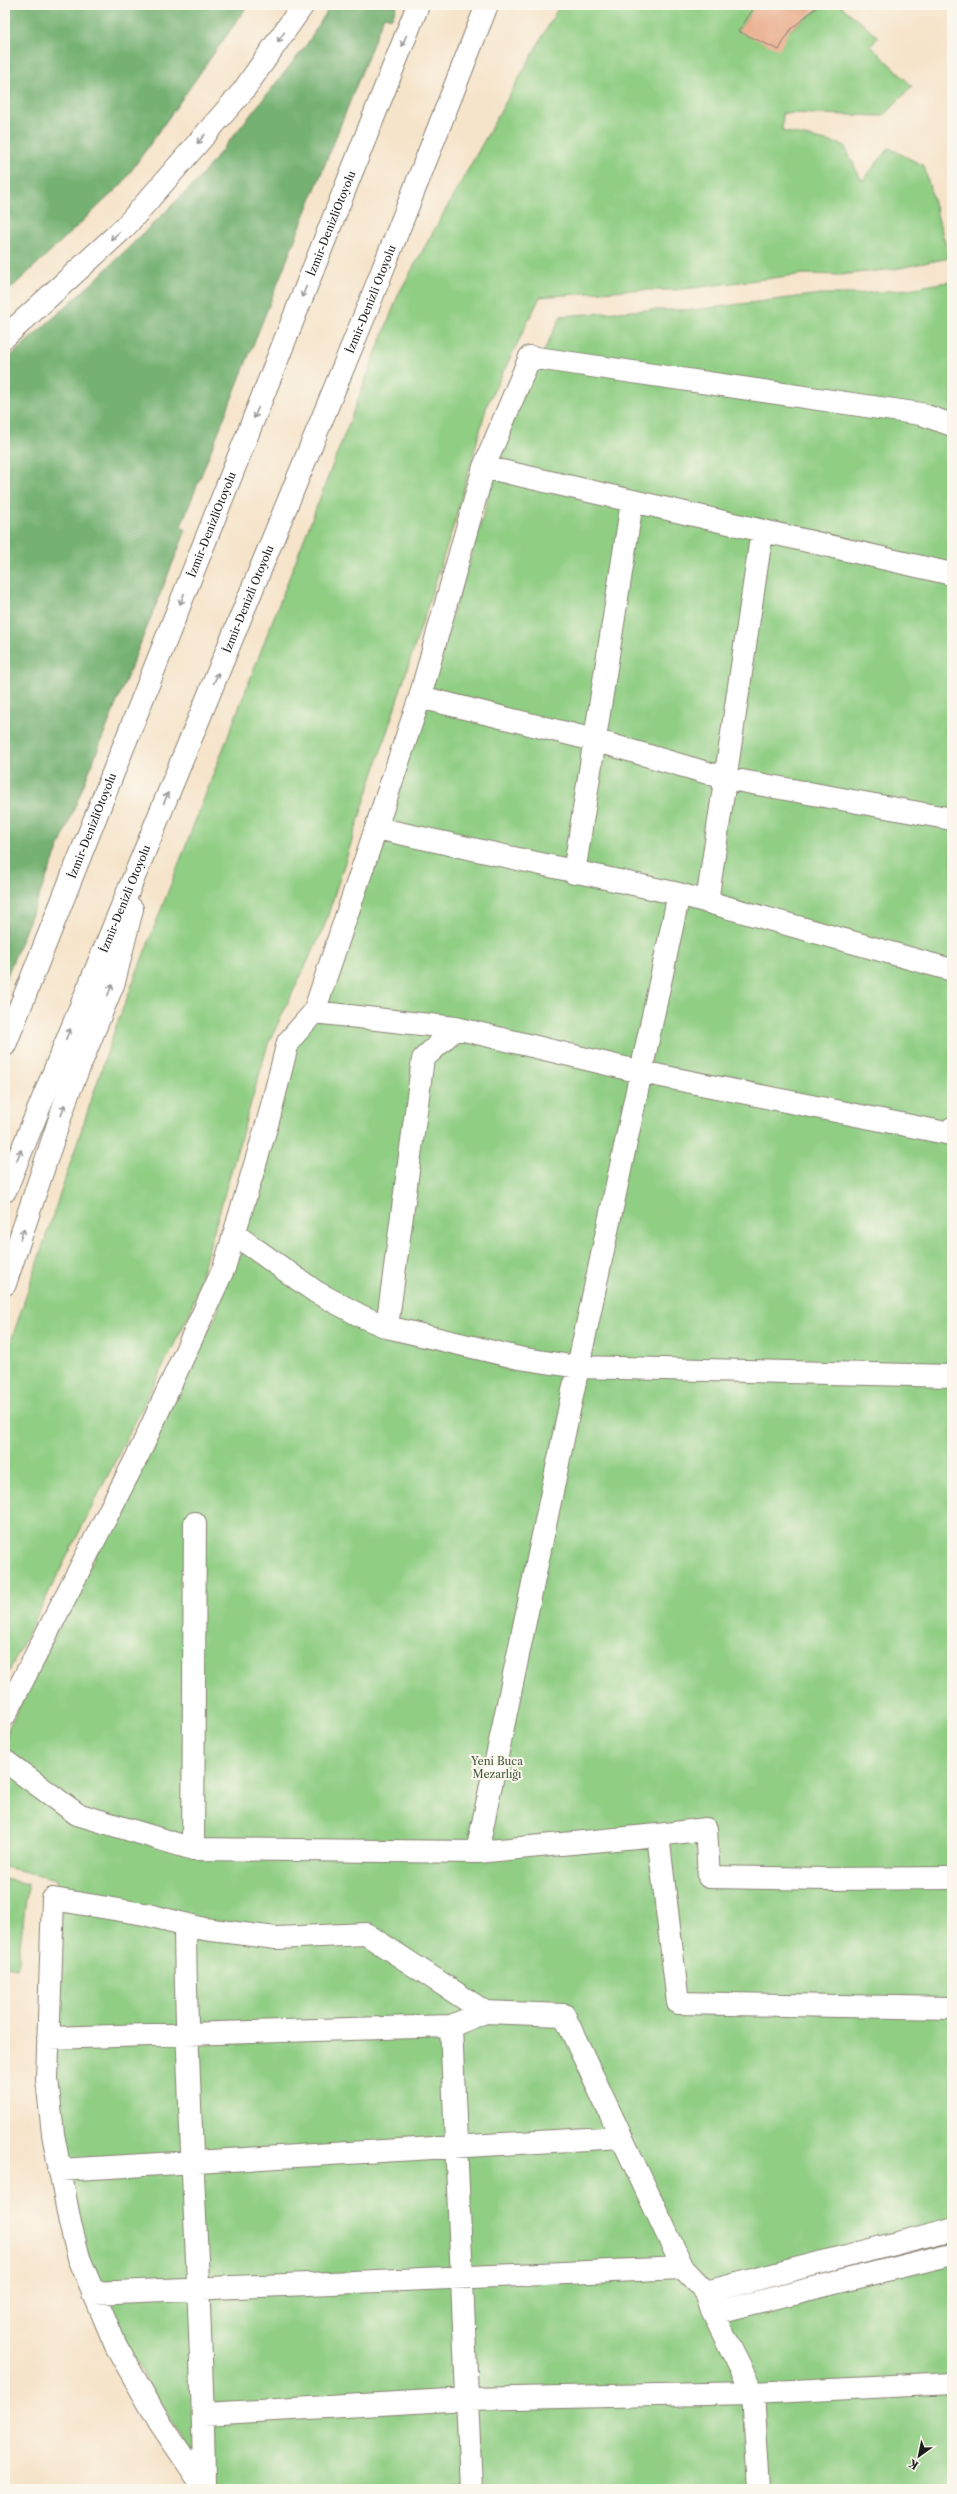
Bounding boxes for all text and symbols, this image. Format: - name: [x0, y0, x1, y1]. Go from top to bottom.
- one-way arrow: [277, 31, 285, 42]
- one-way arrow: [399, 35, 407, 47]
- one-way arrow: [197, 134, 206, 145]
- street label: İzmir-DenizliOtoyolu: [303, 168, 359, 278]
- one-way arrow: [110, 231, 120, 240]
- street label: İzmir-Denizli Otoyolu: [342, 243, 399, 355]
- one-way arrow: [300, 286, 307, 298]
- one-way arrow: [252, 407, 259, 419]
- street label: İzmir-DenizliOtoyolu: [184, 470, 239, 579]
- street label: İzmir-Denizli Otoyolu: [219, 543, 277, 655]
- one-way arrow: [178, 592, 186, 604]
- one-way arrow: [213, 672, 220, 684]
- street label: İzmir-DenizliOtoyolu: [64, 771, 119, 880]
- one-way arrow: [162, 792, 170, 804]
- street label: İzmir-Denizli Otoyolu: [96, 842, 154, 955]
- one-way arrow: [107, 984, 115, 996]
- one-way arrow: [65, 1029, 73, 1041]
- one-way arrow: [59, 1105, 67, 1117]
- one-way arrow: [16, 1149, 24, 1161]
- one-way arrow: [18, 1228, 26, 1240]
- park label: Yeni Buca Mezarlığı: [470, 1754, 523, 1781]
- north arrow: [899, 2436, 939, 2476]
- text: K: [905, 2455, 921, 2473]

